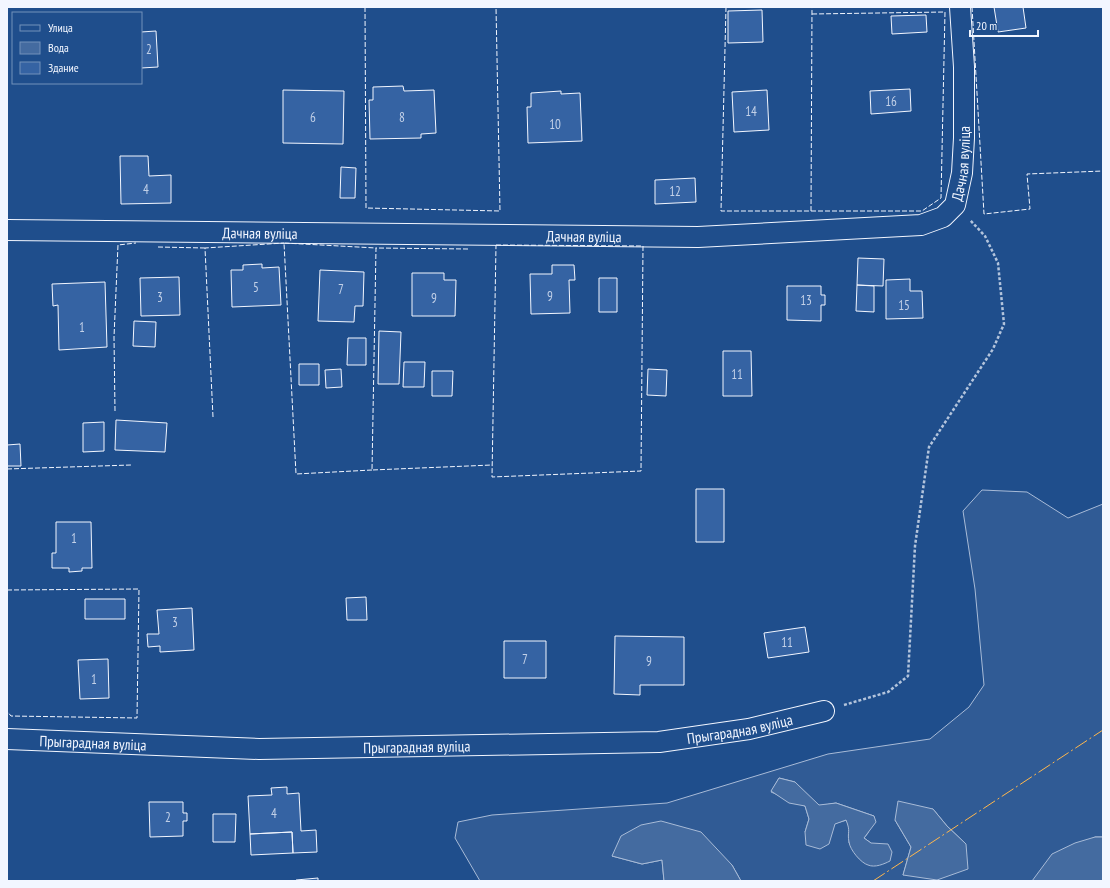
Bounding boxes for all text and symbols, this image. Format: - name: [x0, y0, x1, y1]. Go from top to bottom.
- legend: [12, 12, 142, 84]
- scale bar: [970, 12, 1038, 38]
- text: 20 m: [976, 18, 997, 33]
- text: Улица: [48, 20, 73, 35]
- text: Вода: [48, 40, 69, 55]
- house number: 2: [146, 41, 152, 58]
- text: Здание: [48, 60, 79, 75]
- house number: 16: [885, 93, 897, 110]
- house number: 14: [745, 103, 757, 120]
- house number: 6: [310, 109, 316, 126]
- house number: 8: [399, 109, 405, 126]
- house number: 10: [549, 116, 561, 133]
- street label: Дачная вуліца: [947, 126, 974, 202]
- house number: 4: [143, 181, 149, 198]
- house number: 12: [669, 183, 681, 200]
- street label: Дачная вуліца: [222, 223, 298, 242]
- street label: Дачная вуліца: [546, 226, 622, 246]
- house number: 5: [253, 279, 259, 296]
- house number: 7: [338, 281, 344, 298]
- house number: 9: [547, 288, 553, 305]
- house number: 3: [157, 289, 163, 306]
- house number: 9: [431, 290, 437, 307]
- house number: 13: [800, 292, 812, 309]
- house number: 15: [898, 297, 910, 314]
- house number: 1: [79, 319, 85, 336]
- house number: 11: [731, 366, 743, 383]
- house number: 1: [71, 530, 77, 547]
- house number: 3: [172, 614, 178, 631]
- house number: 11: [781, 634, 793, 651]
- house number: 7: [522, 651, 528, 668]
- house number: 9: [646, 653, 652, 670]
- house number: 1: [91, 671, 97, 688]
- street label: Прыгарадная вуліца: [686, 709, 794, 747]
- street label: Прыгарадная вуліца: [39, 731, 147, 754]
- street label: Прыгарадная вуліца: [363, 736, 471, 757]
- house number: 4: [271, 805, 277, 822]
- house number: 2: [165, 809, 171, 826]

